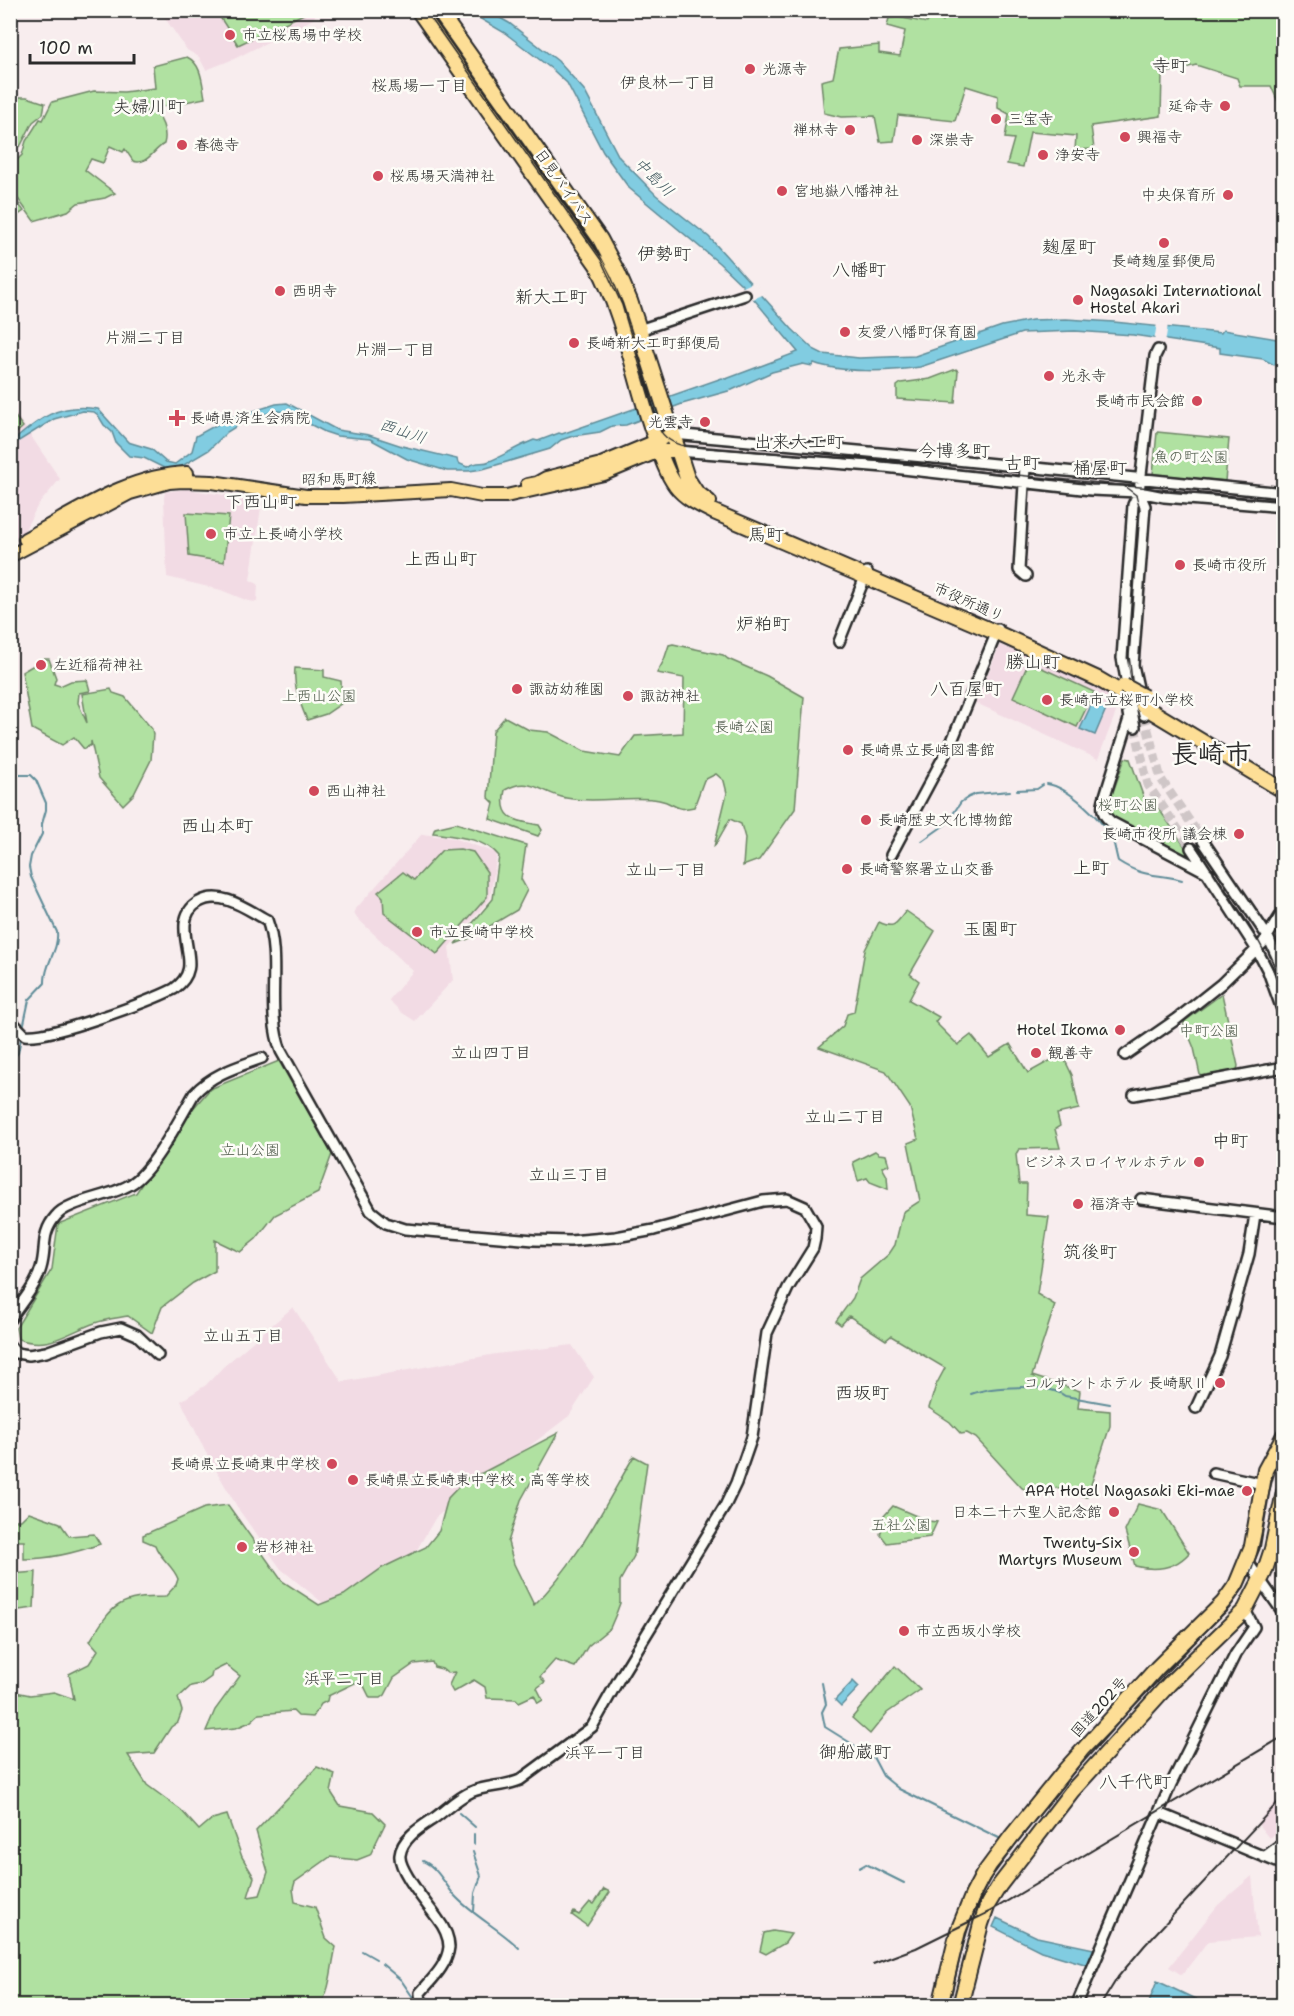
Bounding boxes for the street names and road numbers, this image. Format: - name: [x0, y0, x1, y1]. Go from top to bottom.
- street label: 日見バイパス: [530, 145, 598, 229]
- street label: 昭和馬町線: [301, 468, 377, 490]
- street label: 市役所通り: [931, 578, 1007, 626]
- street label: 国道202号: [1066, 1672, 1132, 1742]

